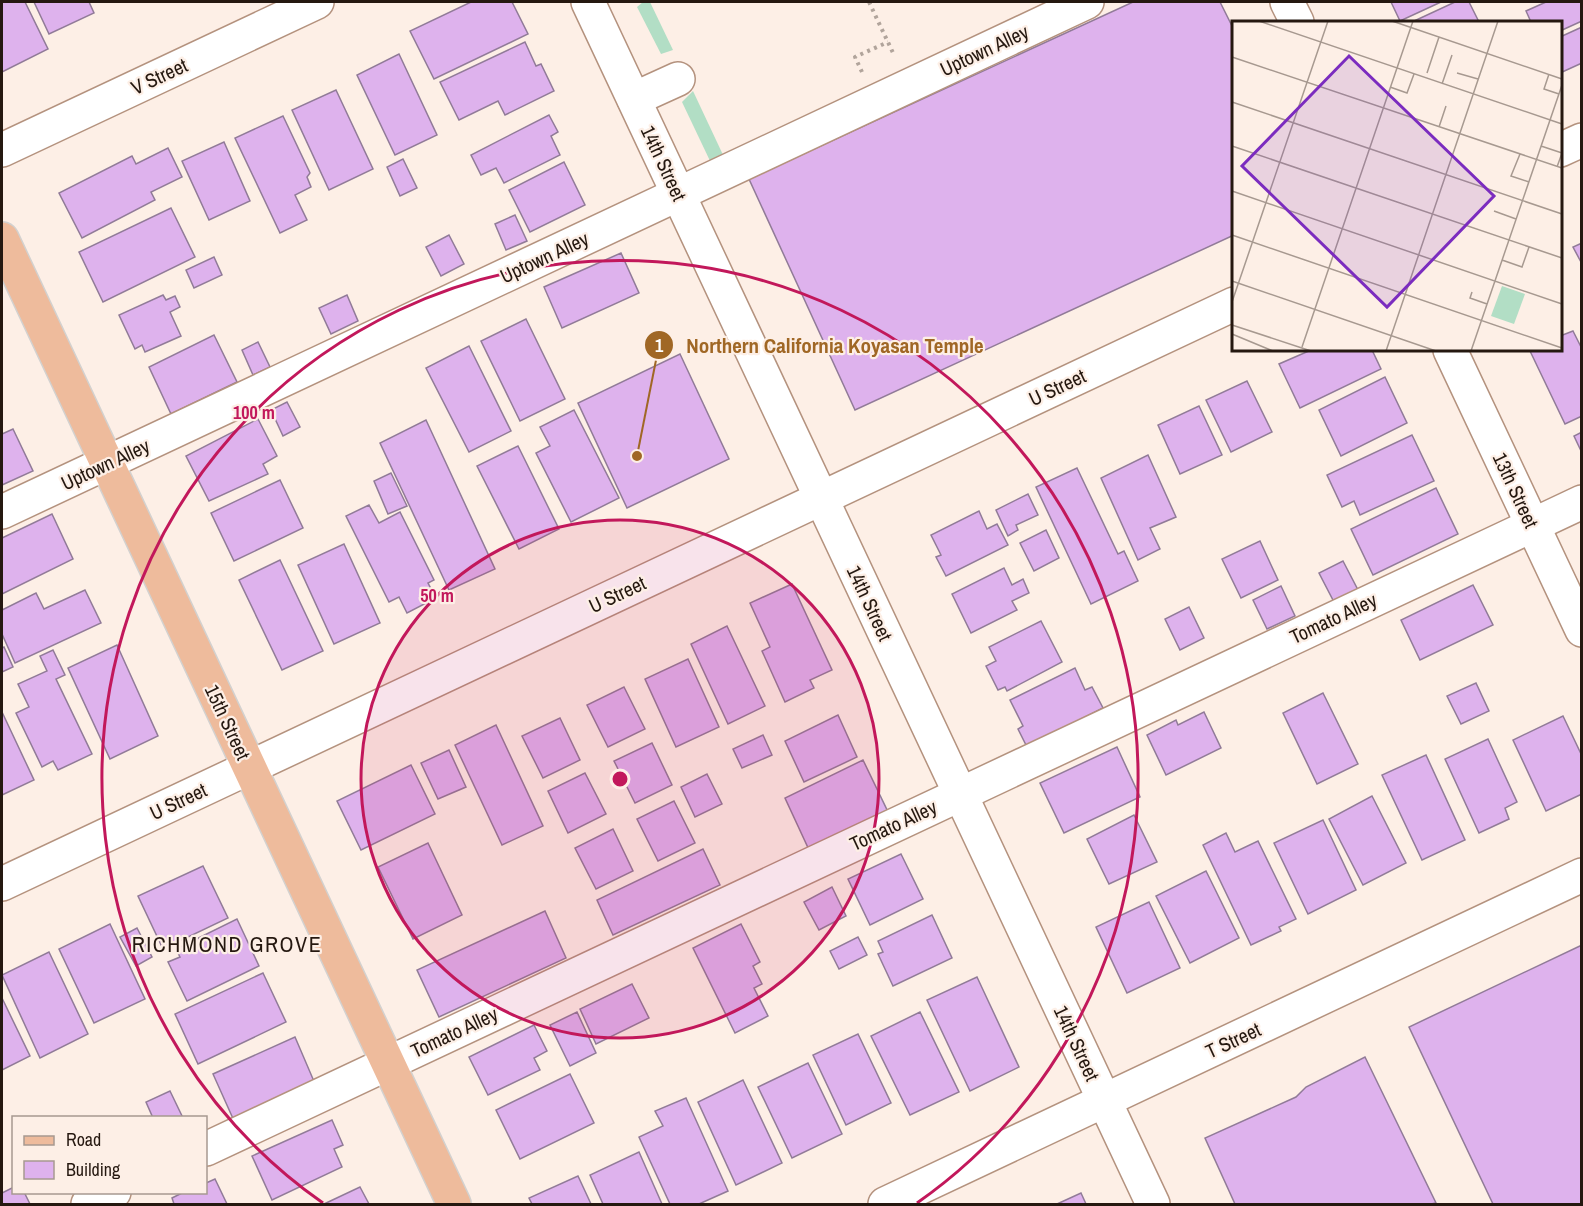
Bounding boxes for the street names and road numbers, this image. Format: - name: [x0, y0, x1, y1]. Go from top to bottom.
- street label: Uptown Alley: [935, 17, 1033, 82]
- street label: V Street: [126, 51, 192, 101]
- street label: 14th Street: [635, 121, 693, 205]
- street label: Uptown Alley: [495, 224, 593, 289]
- street label: U Street: [1024, 362, 1090, 412]
- street label: Uptown Alley: [56, 431, 154, 496]
- street label: 13th Street: [1487, 448, 1545, 532]
- street label: 14th Street: [841, 561, 899, 645]
- street label: U Street: [584, 569, 650, 619]
- street label: Tomato Alley: [1285, 586, 1382, 650]
- street label: 15th Street: [199, 680, 257, 764]
- street label: U Street: [145, 776, 211, 826]
- street label: Tomato Alley: [845, 793, 942, 857]
- street label: Tomato Alley: [406, 1000, 503, 1064]
- street label: 14th Street: [1048, 1001, 1106, 1085]
- street label: T Street: [1201, 1015, 1265, 1065]

